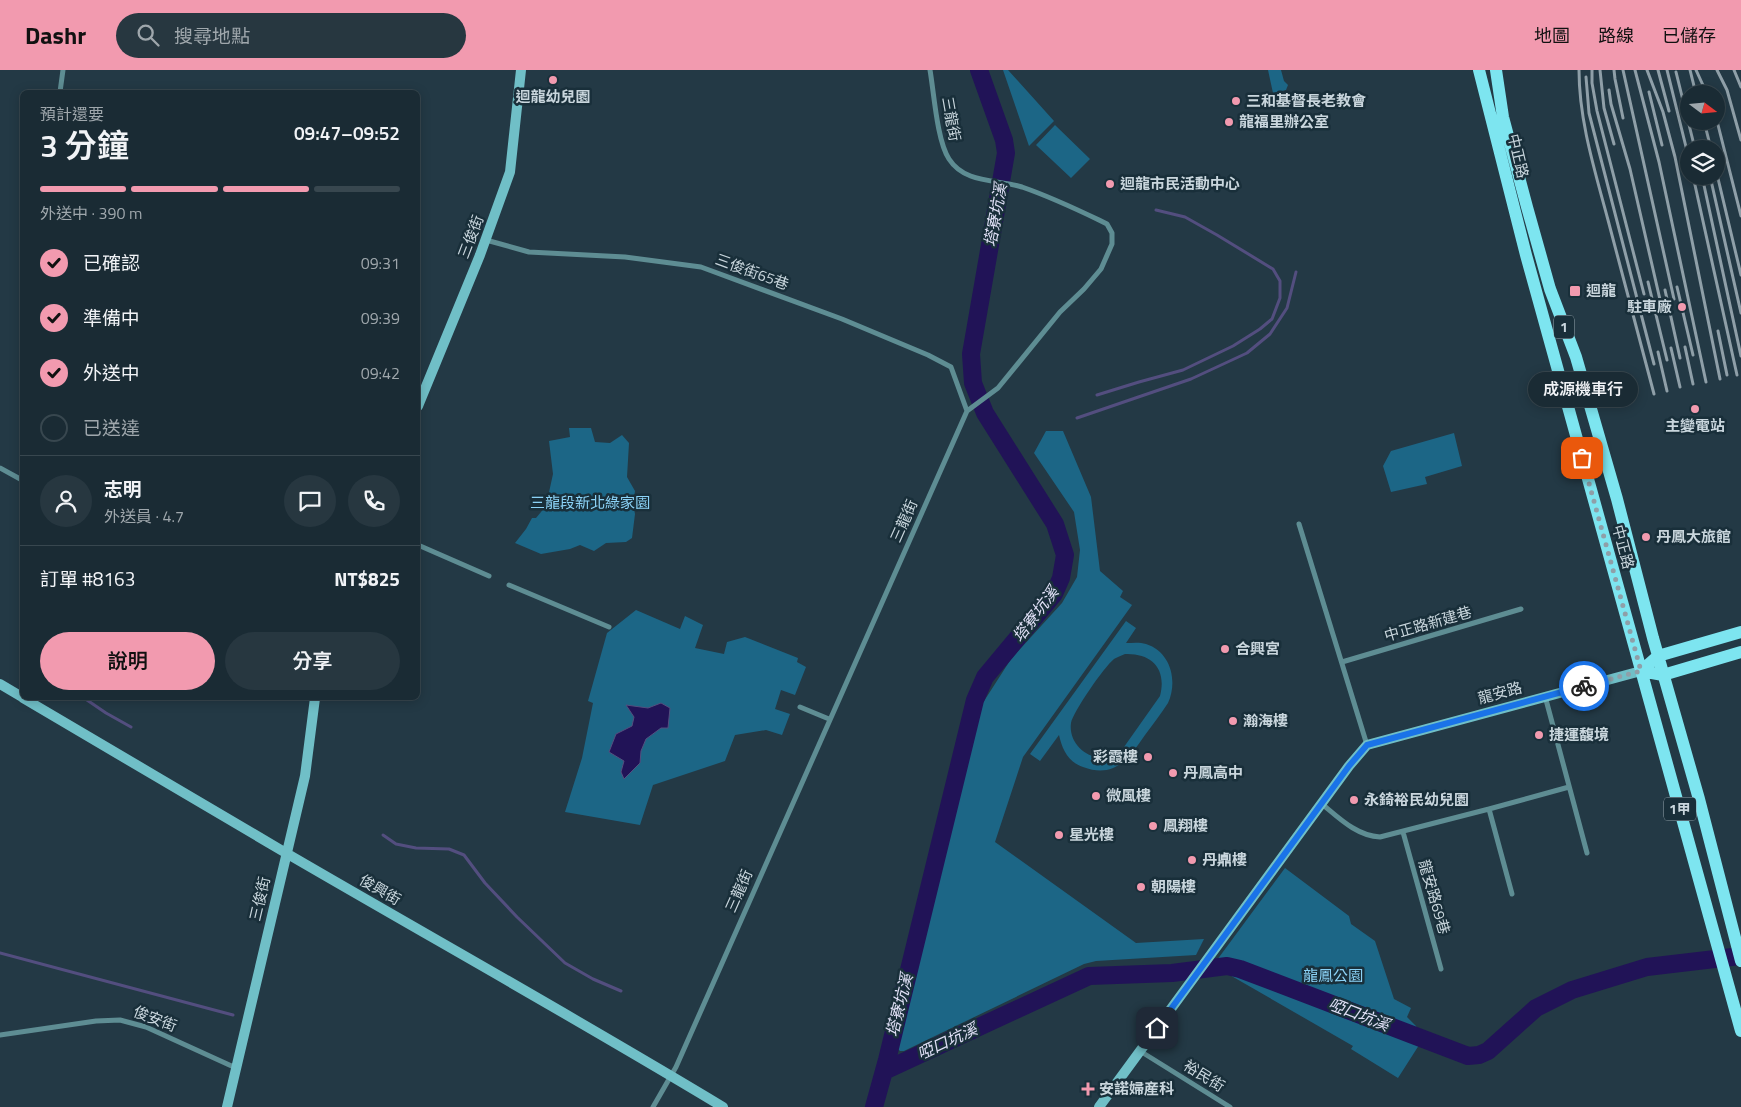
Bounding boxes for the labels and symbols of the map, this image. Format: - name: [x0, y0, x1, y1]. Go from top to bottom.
- marker: 迴龍幼兒園: [547, 74, 559, 86]
- place label: 迴龍幼兒園: [515, 85, 591, 108]
- north arrow: [1680, 85, 1725, 130]
- place label: 三和基督長老教會: [1246, 89, 1366, 112]
- street label: 三龍街: [936, 95, 967, 143]
- marker: 三和基督長老教會: [1230, 95, 1242, 107]
- place label: 龍福里辦公室: [1239, 110, 1329, 133]
- marker: 龍福里辦公室: [1223, 116, 1235, 128]
- street label: 中正路: [1502, 131, 1535, 180]
- place label: 迴龍市民活動中心: [1120, 172, 1240, 195]
- marker: 迴龍市民活動中心: [1104, 178, 1116, 190]
- water label: 塔寮坑溪: [978, 179, 1013, 249]
- street label: 三俊街: [452, 212, 489, 262]
- street label: 三俊街65巷: [712, 248, 792, 295]
- place label: 迴龍: [1586, 279, 1616, 302]
- marker: 迴龍: [1568, 284, 1582, 298]
- place label: 駐車廠: [1627, 295, 1672, 318]
- marker: 駐車廠: [1676, 301, 1688, 313]
- road number: 1: [1554, 316, 1574, 338]
- callout: 成源機車行: [1527, 373, 1637, 408]
- marker: 主變電站: [1689, 403, 1701, 415]
- place label: 主變電站: [1665, 414, 1725, 437]
- pin: [1561, 437, 1603, 479]
- park label: 三龍段新北綠家園: [530, 491, 650, 514]
- street label: 三龍街: [884, 496, 923, 546]
- street label: 中正路: [1607, 522, 1640, 572]
- place label: 丹鳳大旅館: [1656, 525, 1731, 548]
- marker: 丹鳳大旅館: [1640, 531, 1652, 543]
- water label: 塔寮坑溪: [1006, 580, 1065, 647]
- street label: 中正路新建巷: [1381, 600, 1474, 647]
- place label: 合興宮: [1235, 637, 1280, 660]
- marker: 合興宮: [1219, 643, 1231, 655]
- courier: [1559, 661, 1609, 711]
- street label: 龍安路: [1475, 676, 1525, 709]
- place label: 瀚海樓: [1243, 709, 1288, 732]
- marker: 瀚海樓: [1227, 715, 1239, 727]
- place label: 捷運馥境: [1549, 723, 1609, 746]
- marker: 捷運馥境: [1533, 729, 1545, 741]
- place label: 彩霞樓: [1093, 745, 1138, 768]
- marker: 彩霞樓: [1142, 751, 1154, 763]
- place label: 丹鳳高中: [1183, 761, 1243, 784]
- marker: 丹鳳高中: [1167, 767, 1179, 779]
- place label: 微風樓: [1106, 784, 1151, 807]
- place label: 永錡裕民幼兒園: [1364, 788, 1469, 811]
- marker: 微風樓: [1090, 790, 1102, 802]
- marker: 永錡裕民幼兒園: [1348, 794, 1360, 806]
- road number: 1甲: [1664, 798, 1696, 821]
- place label: 鳳翔樓: [1163, 814, 1208, 837]
- marker: 鳳翔樓: [1147, 820, 1159, 832]
- place label: 星光樓: [1069, 823, 1114, 846]
- marker: 星光樓: [1053, 829, 1065, 841]
- place label: 丹鼑樓: [1202, 848, 1247, 871]
- marker: 丹鼑樓: [1186, 854, 1198, 866]
- street label: 龍安路69巷: [1413, 857, 1456, 937]
- street label: 三龍街: [719, 866, 758, 916]
- street label: 俊興街: [355, 868, 405, 911]
- street label: 三俊街: [243, 874, 276, 923]
- place label: 朝陽樓: [1151, 875, 1196, 898]
- marker: 朝陽樓: [1135, 881, 1147, 893]
- park label: 龍鳳公園: [1303, 964, 1363, 987]
- water label: 塔寮坑溪: [880, 969, 919, 1039]
- water label: 啞口坑溪: [1325, 991, 1395, 1037]
- street label: 俊安街: [130, 1000, 180, 1037]
- pin: [1136, 1007, 1178, 1049]
- water label: 啞口坑溪: [913, 1016, 983, 1065]
- street label: 裕民街: [1179, 1054, 1229, 1097]
- place label: 安諾婦産科: [1099, 1077, 1174, 1100]
- marker: 安諾婦産科: [1081, 1082, 1095, 1096]

